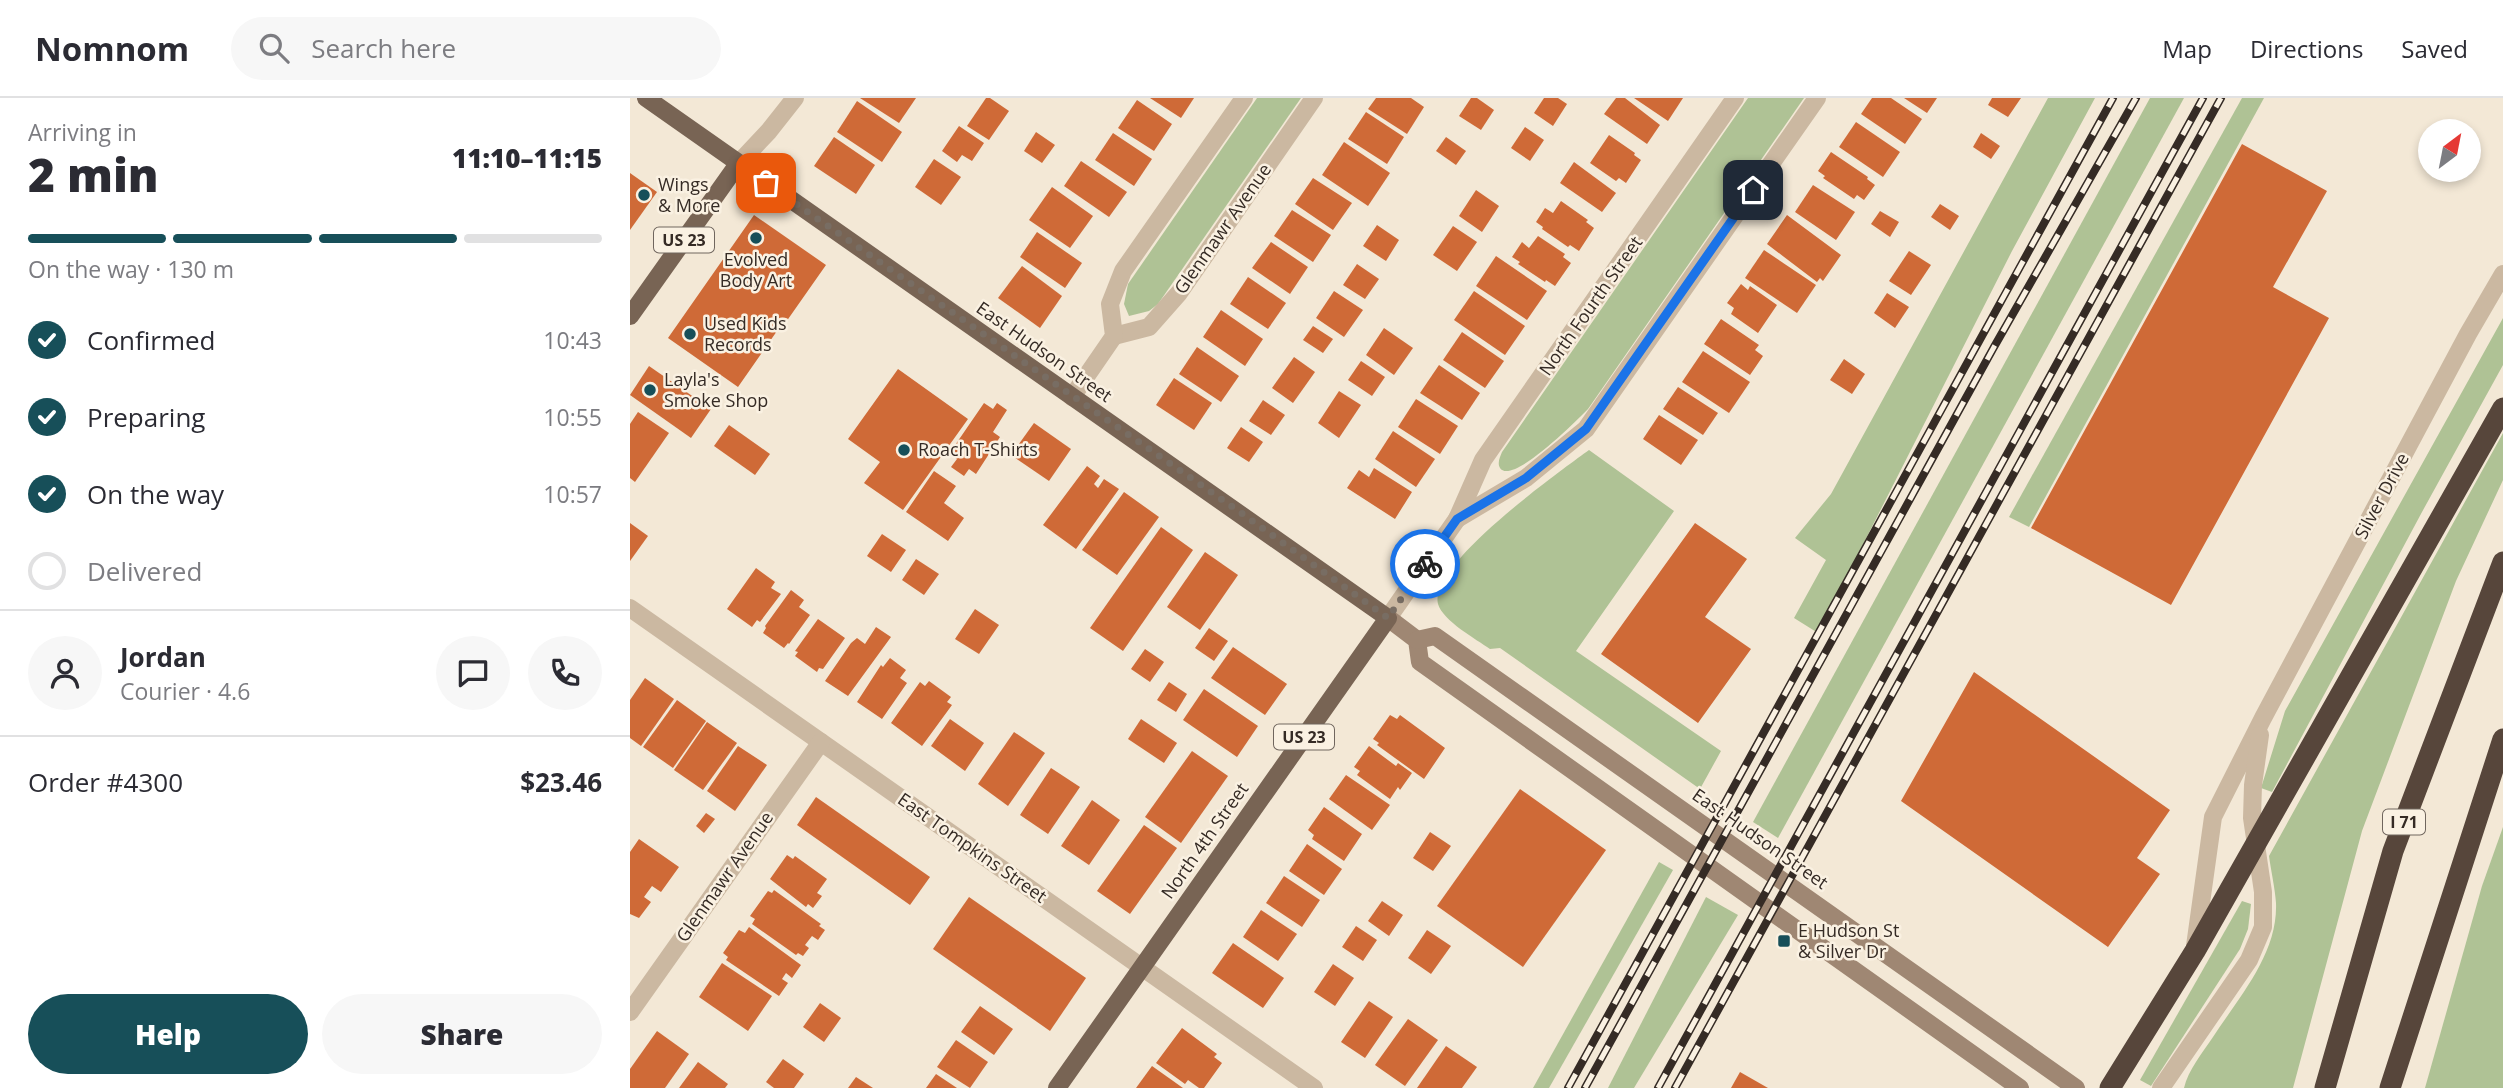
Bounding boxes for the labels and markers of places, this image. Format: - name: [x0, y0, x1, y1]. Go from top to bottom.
- pin: [736, 153, 796, 213]
- pin: [1723, 160, 1783, 220]
- place label: Wings & More: [658, 172, 720, 217]
- marker: Wings & More: [636, 187, 652, 203]
- marker: Evolved Body Art: [748, 230, 764, 246]
- place label: Evolved Body Art: [720, 247, 792, 292]
- place label: Used Kids Records: [704, 311, 787, 356]
- marker: Used Kids Records: [682, 326, 698, 342]
- place label: Layla's Smoke Shop: [664, 367, 768, 412]
- marker: Layla's Smoke Shop: [642, 382, 658, 398]
- place label: Roach T-Shirts: [918, 437, 1038, 461]
- marker: Roach T-Shirts: [896, 442, 912, 458]
- place label: E Hudson St & Silver Dr: [1798, 918, 1899, 963]
- marker: E Hudson St & Silver Dr: [1776, 933, 1792, 949]

